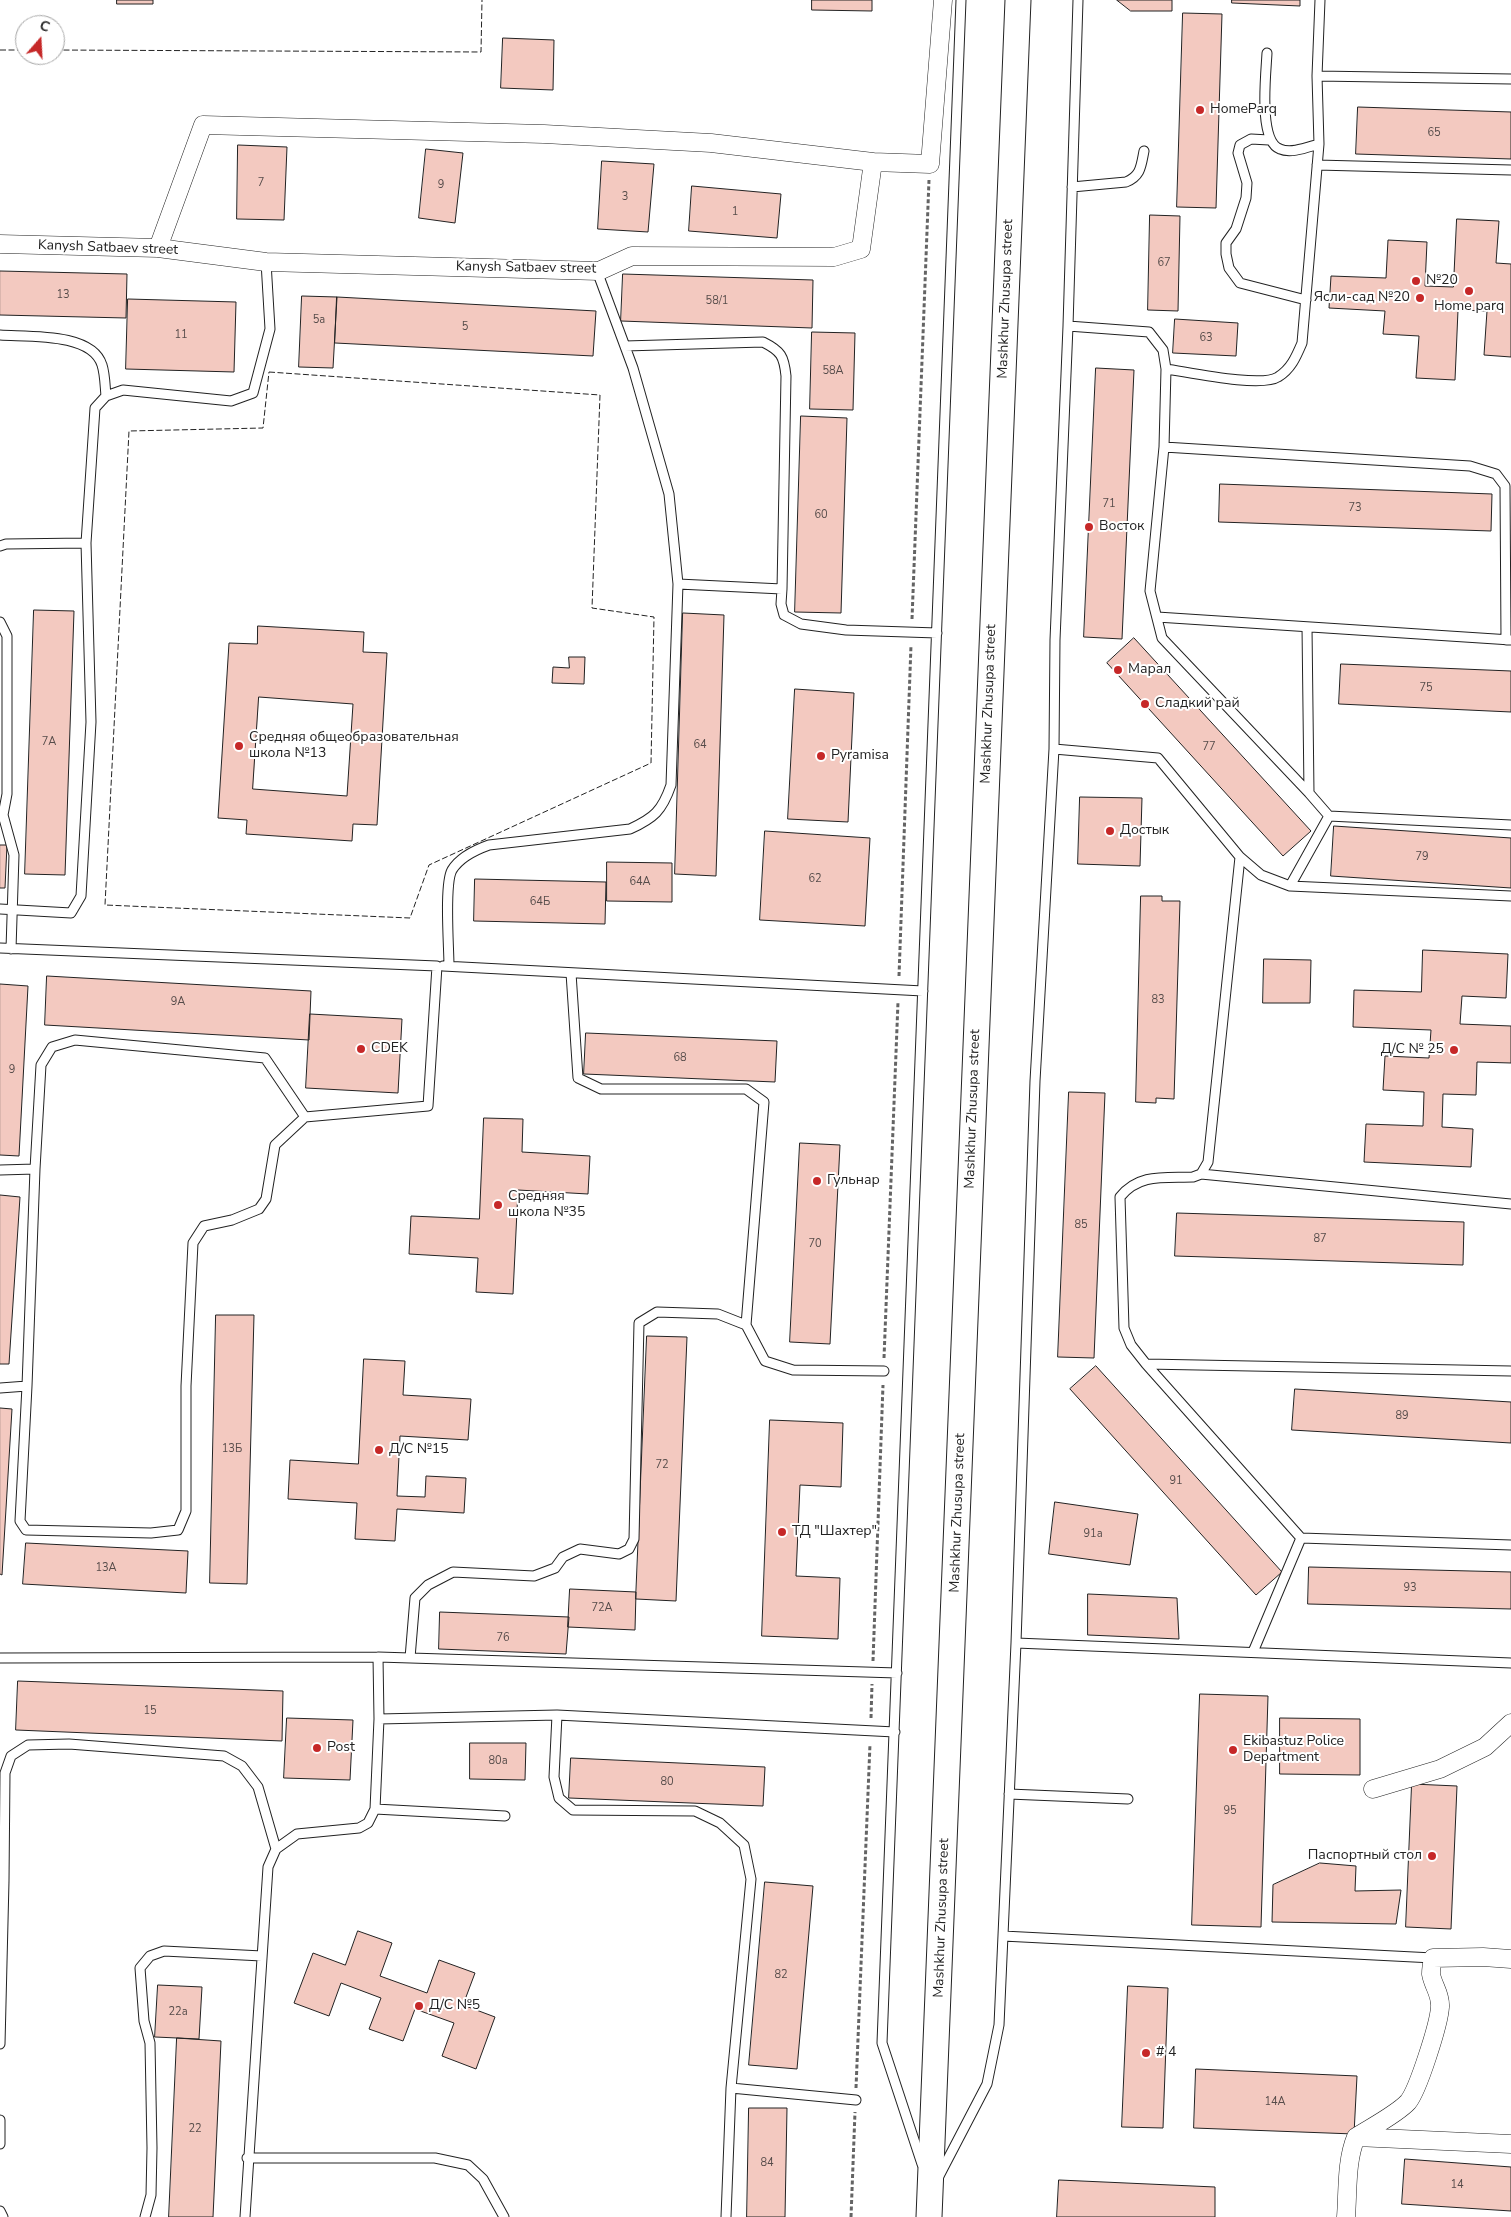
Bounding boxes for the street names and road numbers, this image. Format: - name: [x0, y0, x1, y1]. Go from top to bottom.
- street label: Mashkhur Zhusupa street: [995, 219, 1017, 379]
- street label: Kanysh Satbaev street: [38, 237, 178, 259]
- street label: Kanysh Satbaev street: [456, 258, 596, 278]
- street label: Mashkhur Zhusupa street: [978, 624, 1000, 784]
- street label: Mashkhur Zhusupa street: [962, 1029, 984, 1189]
- street label: Mashkhur Zhusupa street: [947, 1433, 969, 1593]
- street label: Mashkhur Zhusupa street: [931, 1838, 953, 1998]

